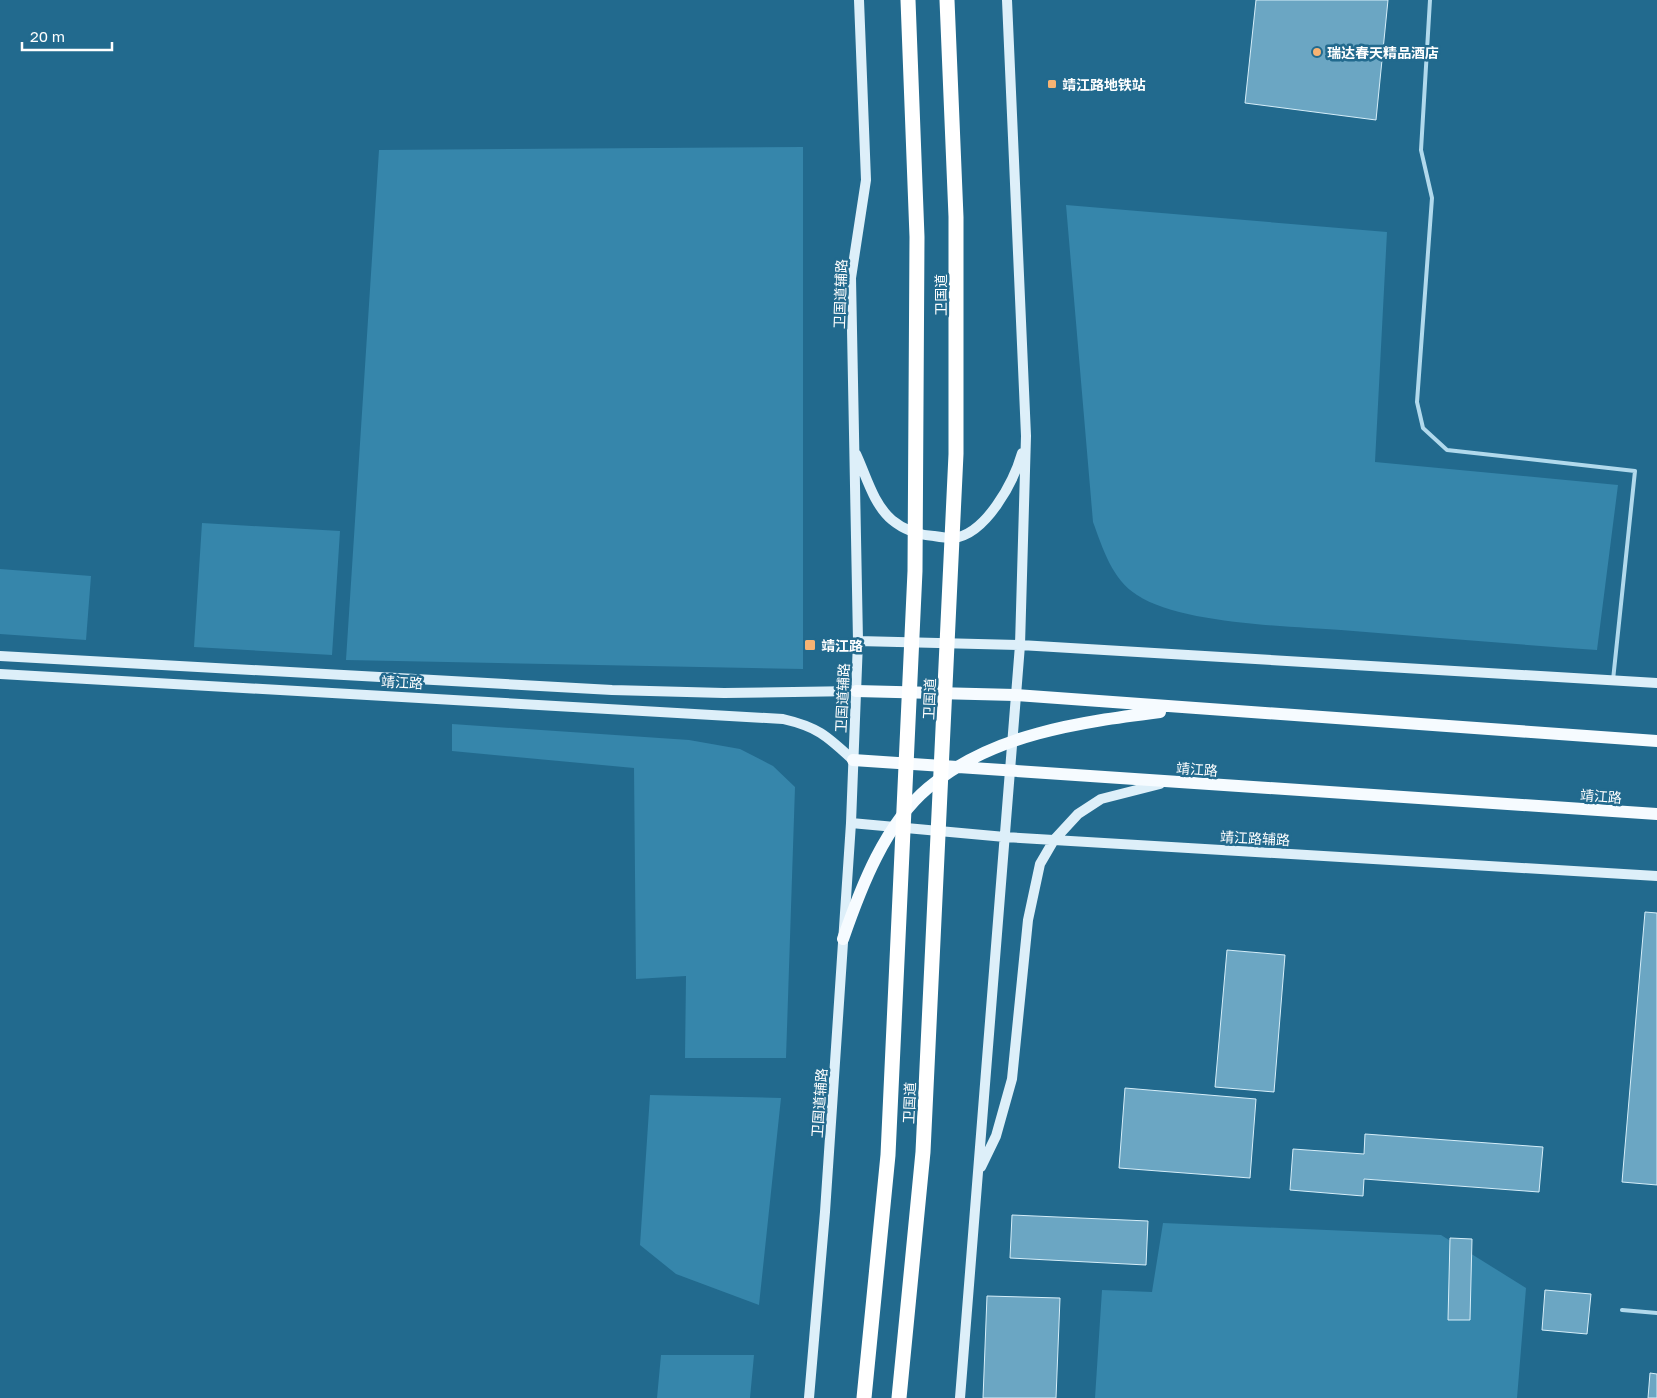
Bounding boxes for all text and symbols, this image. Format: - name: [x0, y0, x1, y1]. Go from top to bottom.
- scale bar: [22, 20, 112, 52]
- text: 20 m: [30, 27, 65, 45]
- place label: 瑞达春天精品酒店: [1327, 44, 1439, 61]
- marker: 瑞达春天精品酒店: [1311, 46, 1323, 58]
- place label: 靖江路地铁站: [1062, 76, 1146, 93]
- marker: 靖江路地铁站: [1046, 78, 1058, 90]
- street label: 卫国道辅路: [830, 259, 850, 329]
- street label: 卫国道: [932, 274, 949, 316]
- place label: 靖江路: [821, 637, 863, 654]
- marker: 靖江路: [803, 638, 817, 652]
- street label: 卫国道辅路: [832, 663, 852, 733]
- street label: 靖江路: [381, 672, 423, 692]
- street label: 卫国道: [919, 678, 939, 720]
- street label: 靖江路: [1175, 759, 1219, 779]
- street label: 靖江路: [1579, 786, 1623, 806]
- street label: 靖江路辅路: [1220, 828, 1290, 848]
- street label: 卫国道辅路: [808, 1067, 830, 1139]
- street label: 卫国道: [899, 1082, 919, 1124]

